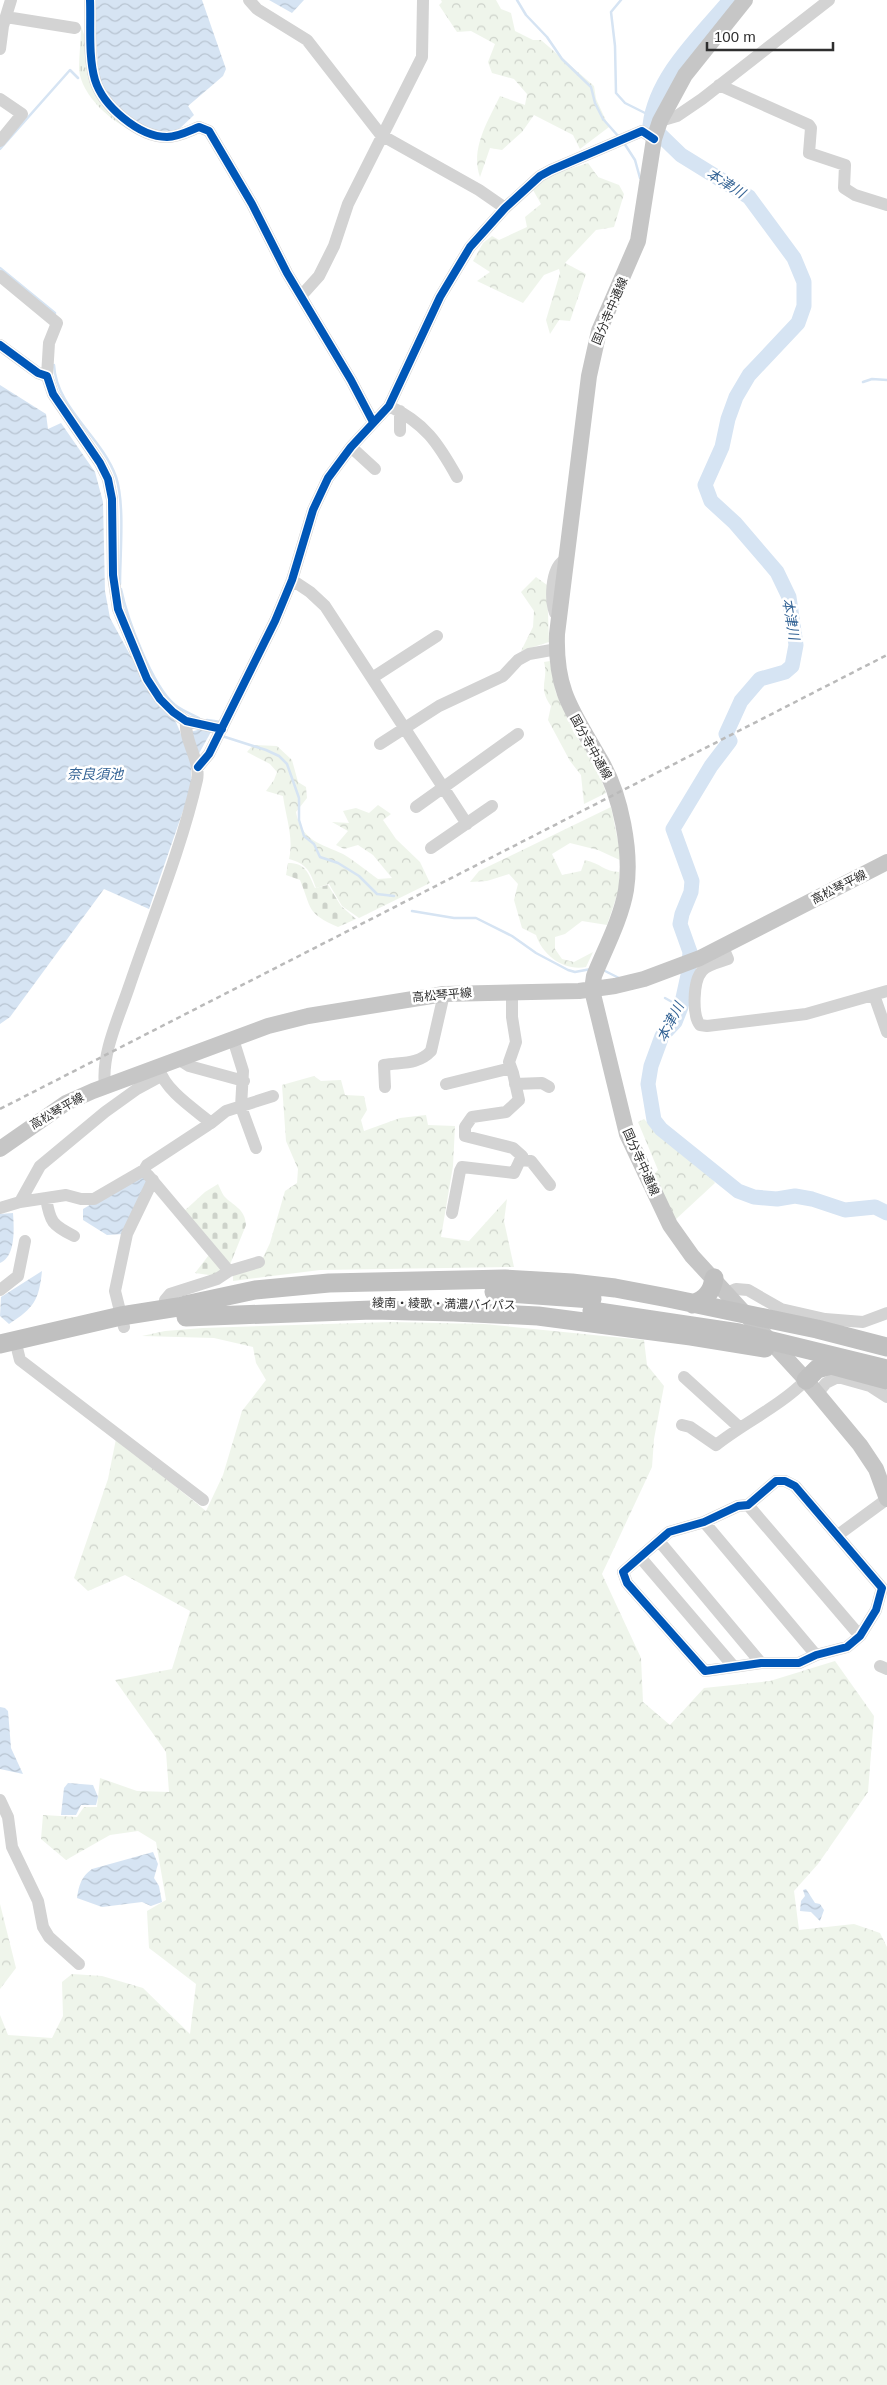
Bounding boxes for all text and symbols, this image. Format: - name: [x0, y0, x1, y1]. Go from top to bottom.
- scale bar: [707, 20, 833, 52]
- text: 100 m: [714, 28, 756, 45]
- water label: 本津川: [704, 165, 750, 202]
- street label: 国分寺中通線: [589, 275, 631, 347]
- water label: 本津川: [779, 597, 803, 643]
- street label: 国分寺中通線: [567, 712, 615, 782]
- water label: 奈良須池: [67, 766, 125, 782]
- street label: 高松琴平線: [809, 867, 869, 907]
- street label: 高松琴平線: [411, 985, 473, 1005]
- water label: 本津川: [653, 998, 688, 1044]
- street label: 高松琴平線: [28, 1090, 86, 1132]
- street label: 国分寺中通線: [620, 1126, 662, 1198]
- street label: 綾南・綾歌・満濃バイパス: [372, 1296, 516, 1312]

